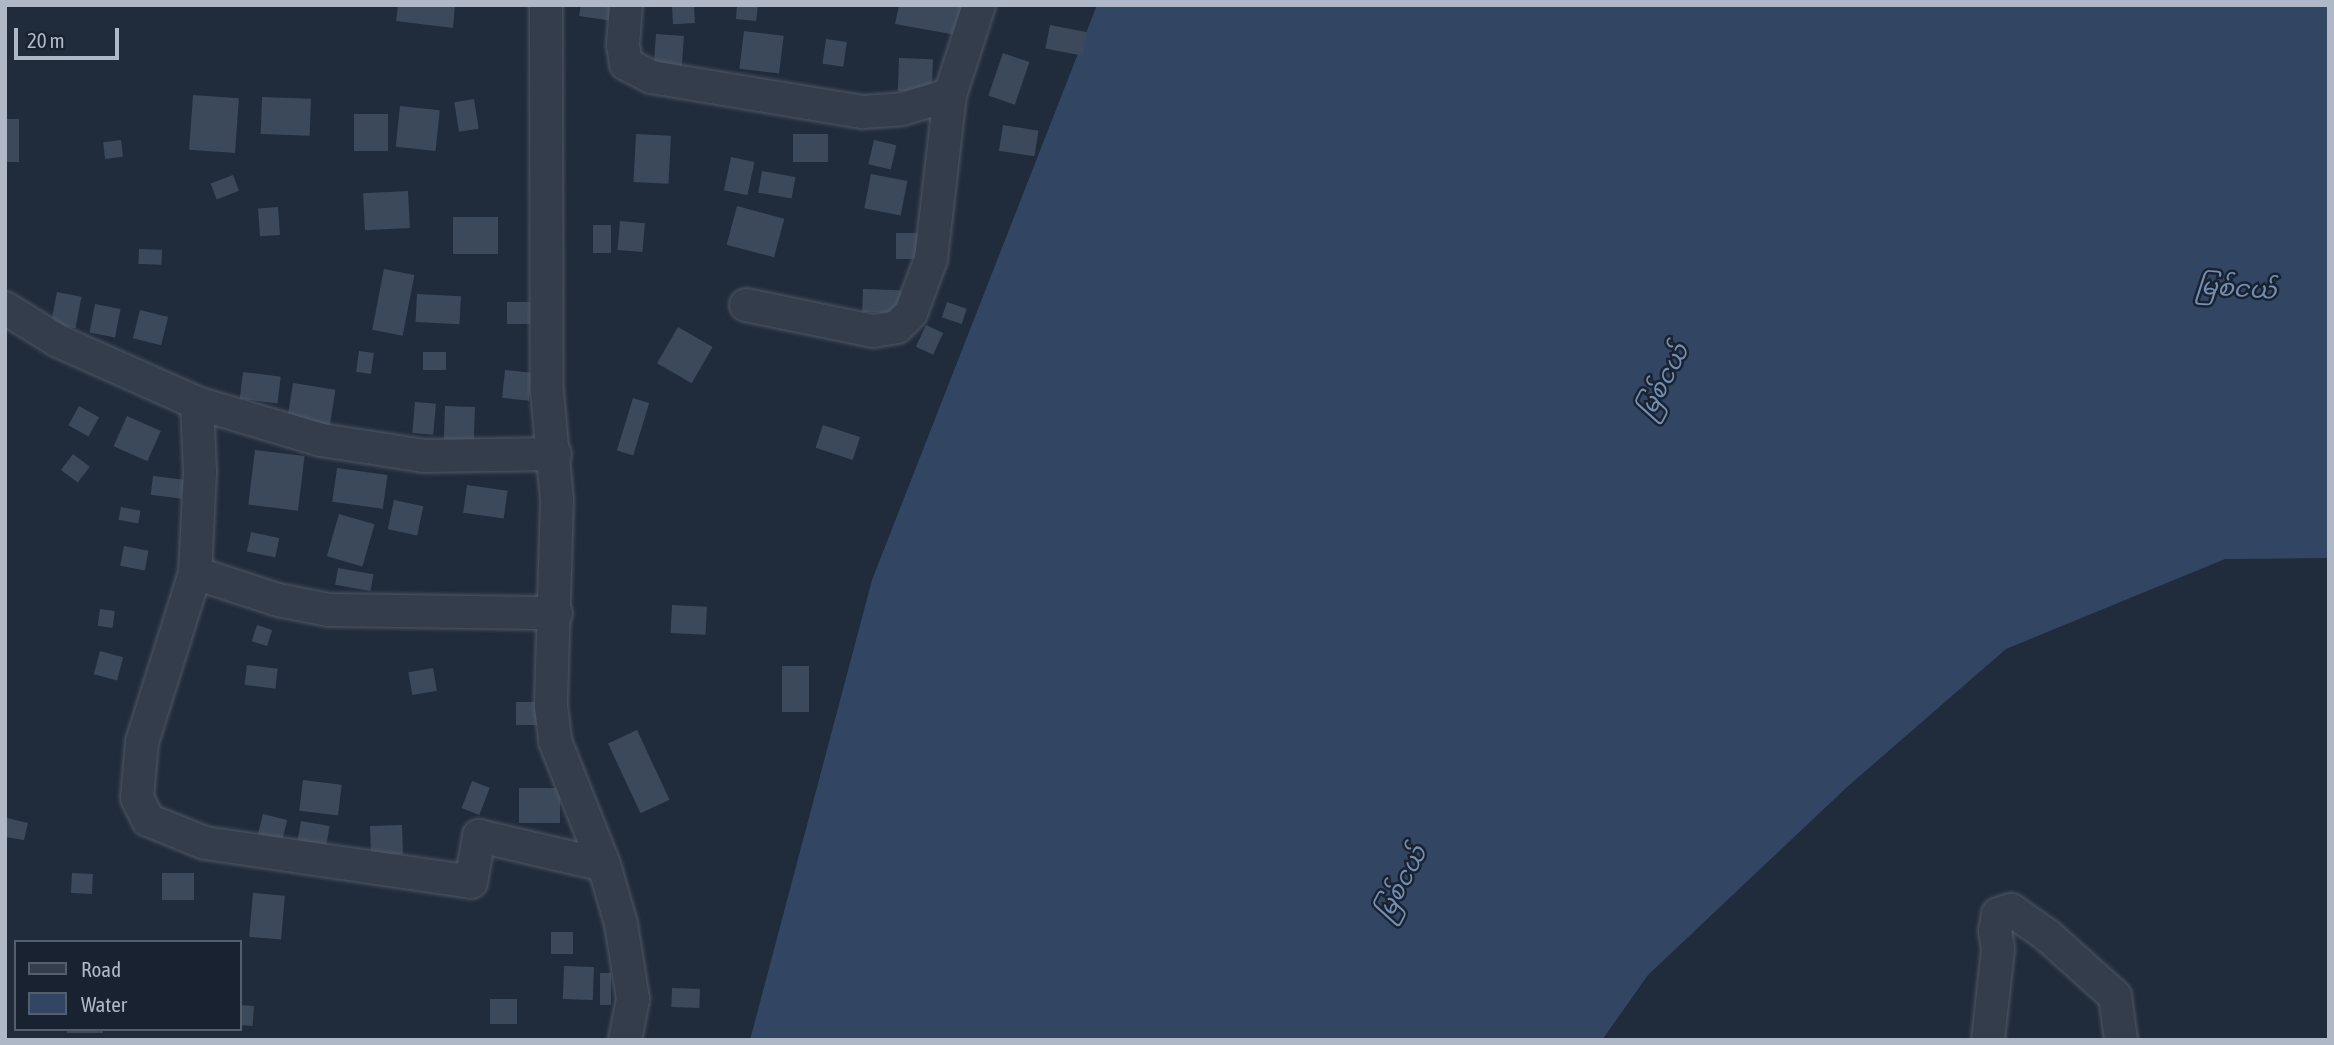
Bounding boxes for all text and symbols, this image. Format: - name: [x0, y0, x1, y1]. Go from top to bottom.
- scale bar: [18, 14, 122, 58]
- text: 20 m: [27, 28, 65, 52]
- water label: မြစ်ငယ်: [2195, 271, 2277, 305]
- water label: မြစ်ငယ်: [1631, 339, 1695, 423]
- water label: မြစ်ငယ်: [1369, 841, 1433, 925]
- legend: [14, 940, 242, 1031]
- text: Road: [81, 957, 121, 981]
- text: Water: [81, 992, 127, 1016]

